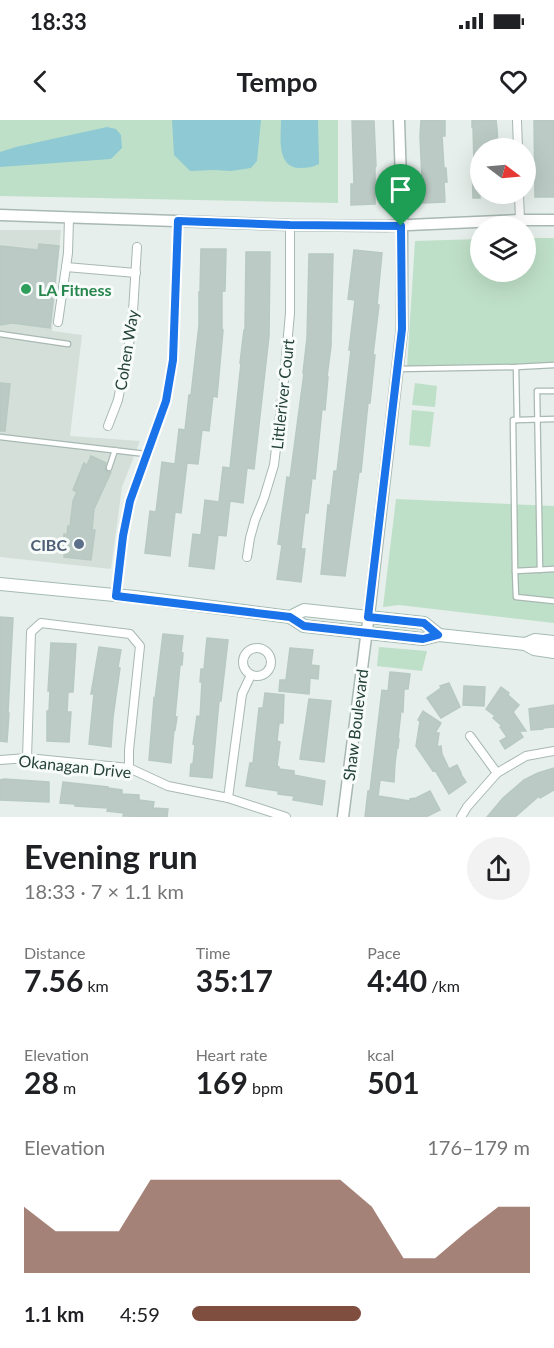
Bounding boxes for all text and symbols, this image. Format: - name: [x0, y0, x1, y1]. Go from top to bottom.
- text: 18:33: [30, 8, 87, 35]
- icon: back: [24, 65, 57, 98]
- text: Tempo: [237, 65, 317, 98]
- icon: heart: [497, 65, 530, 98]
- north arrow: [470, 138, 536, 204]
- map controls: [470, 138, 536, 282]
- pin: [375, 164, 426, 226]
- icon: arrive: [384, 173, 417, 206]
- button: layers: [470, 216, 536, 282]
- place label: LA Fitness: [38, 280, 111, 299]
- marker: LA Fitness: [19, 282, 33, 296]
- street label: Cohen Way: [110, 308, 142, 392]
- street label: Littleriver Court: [267, 338, 297, 450]
- place label: CIBC: [31, 535, 67, 554]
- marker: CIBC: [72, 537, 86, 551]
- street label: Shaw Boulevard: [339, 668, 371, 782]
- street label: Okanagan Drive: [18, 751, 132, 781]
- text: Evening run: [24, 836, 198, 876]
- button: share: [467, 837, 530, 900]
- text: 18:33 · 7 × 1.1 km: [24, 879, 184, 903]
- text: Distance: [24, 943, 85, 962]
- text: Time: [196, 943, 231, 962]
- text: Pace: [367, 943, 401, 962]
- text: 7.56: [24, 962, 83, 998]
- text: 35:17: [196, 962, 273, 998]
- text: 4:40: [367, 962, 427, 998]
- text: km: [83, 976, 109, 995]
- text: /km: [427, 976, 460, 995]
- text: Elevation: [24, 1045, 89, 1064]
- text: Heart rate: [196, 1045, 267, 1064]
- text: kcal: [367, 1045, 394, 1064]
- text: 28: [24, 1064, 59, 1100]
- text: 169: [196, 1064, 248, 1100]
- text: 501: [367, 1064, 420, 1100]
- text: m: [59, 1078, 76, 1097]
- text: bpm: [248, 1078, 283, 1097]
- text: Elevation: [24, 1135, 105, 1159]
- text: 176–179 m: [427, 1135, 530, 1159]
- text: 1.1 km: [24, 1302, 84, 1326]
- text: 4:59: [120, 1302, 160, 1326]

